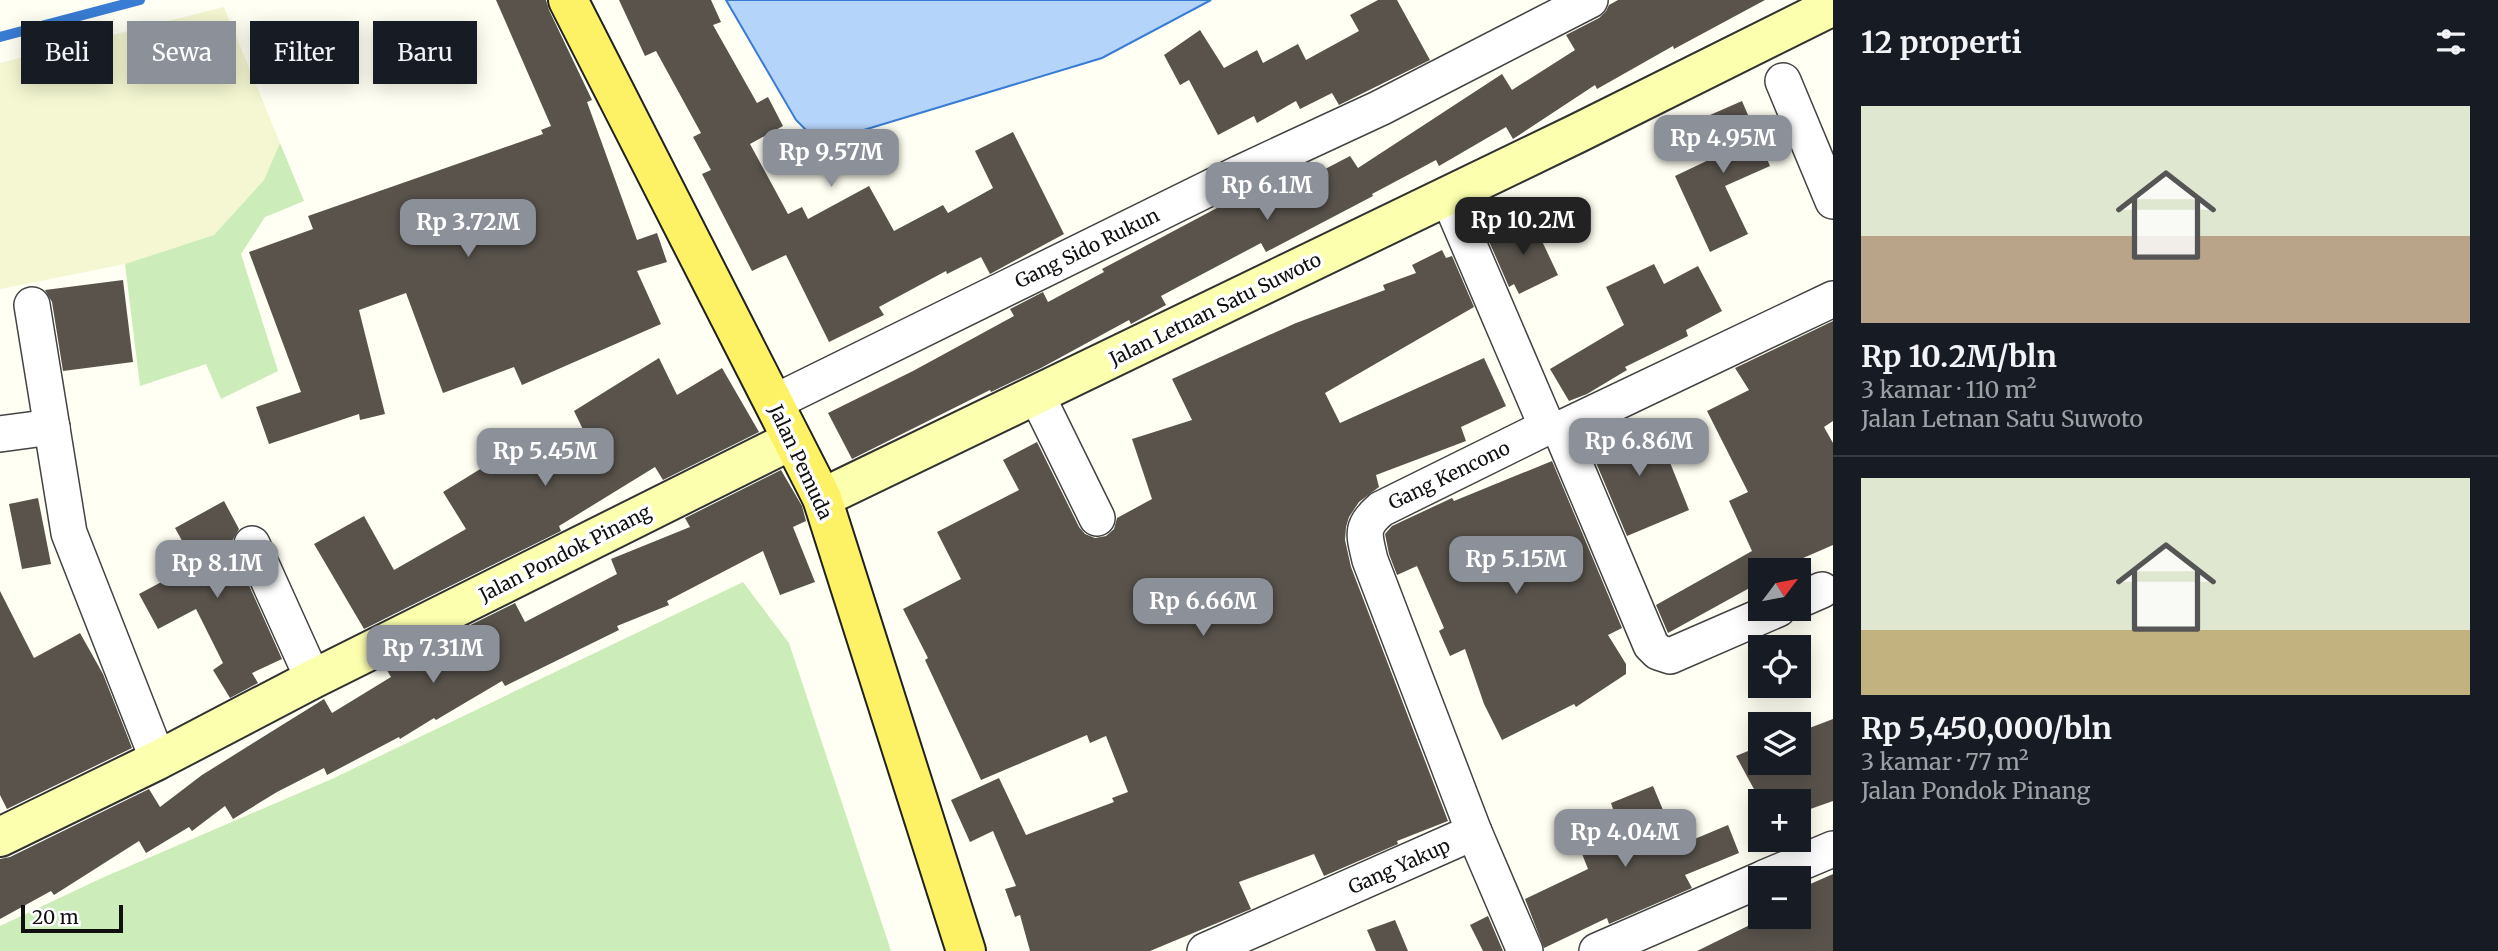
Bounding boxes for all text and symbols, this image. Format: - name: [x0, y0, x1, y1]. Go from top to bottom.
- chip: Beli: [21, 21, 113, 84]
- chip: Sewa: [127, 21, 236, 84]
- chip: Filter: [250, 21, 359, 84]
- chip: Baru: [373, 21, 477, 84]
- text: 12 properti: [1861, 23, 2022, 61]
- icon: filters: [2432, 23, 2470, 61]
- pin: Rp 4.95M: [1651, 116, 1795, 175]
- text: Rp 4.95M: [1670, 123, 1776, 152]
- pin: Rp 9.57M: [759, 130, 903, 189]
- text: Rp 9.57M: [779, 137, 883, 166]
- icon: home: [2103, 152, 2229, 278]
- pin: Rp 6.1M: [1202, 162, 1332, 222]
- text: Rp 6.1M: [1222, 170, 1312, 199]
- pin: Rp 10.2M: [1451, 198, 1595, 257]
- pin: Rp 3.72M: [396, 200, 540, 259]
- street label: Gang Sido Rukun: [1011, 202, 1163, 293]
- text: Rp 10.2M: [1471, 205, 1575, 234]
- text: Rp 3.72M: [416, 207, 520, 236]
- street label: Jalan Letnan Satu Suwoto: [1104, 247, 1325, 371]
- text: Rp 10.2M/bln: [1861, 337, 2057, 375]
- text: 3 kamar · 110 m²: [1861, 375, 2036, 404]
- street label: Jalan Pemuda: [764, 400, 838, 523]
- text: Jalan Letnan Satu Suwoto: [1861, 404, 2143, 433]
- pin: Rp 6.86M: [1567, 419, 1711, 478]
- text: Rp 6.86M: [1585, 426, 1693, 455]
- pin: Rp 5.45M: [473, 428, 617, 488]
- street label: Gang Kencono: [1384, 435, 1514, 515]
- text: Rp 5.45M: [493, 436, 597, 465]
- street label: Jalan Pondok Pinang: [474, 499, 655, 607]
- icon: home: [2103, 524, 2229, 650]
- pin: Rp 5.15M: [1444, 536, 1588, 596]
- pin: Rp 8.1M: [152, 540, 282, 600]
- text: Rp 5.15M: [1465, 544, 1567, 573]
- text: Rp 8.1M: [171, 548, 263, 577]
- north arrow: [1748, 558, 1811, 621]
- map controls: [1748, 558, 1811, 929]
- pin: Rp 6.66M: [1131, 578, 1275, 638]
- text: Rp 6.66M: [1149, 586, 1257, 615]
- pin: Rp 7.31M: [361, 626, 505, 685]
- text: Rp 7.31M: [383, 633, 483, 662]
- button: locate: [1748, 635, 1811, 698]
- text: Rp 5,450,000/bln: [1861, 709, 2112, 747]
- button: layers: [1748, 712, 1811, 775]
- text: 3 kamar · 77 m²: [1861, 747, 2029, 776]
- text: Jalan Pondok Pinang: [1861, 776, 2090, 805]
- button: +: [1748, 789, 1811, 852]
- pin: Rp 4.04M: [1553, 810, 1697, 869]
- text: Rp 4.04M: [1570, 817, 1680, 846]
- street label: Gang Yakup: [1344, 833, 1454, 899]
- button: −: [1748, 866, 1811, 929]
- scale bar: [21, 902, 122, 934]
- text: 20 m: [32, 905, 79, 929]

